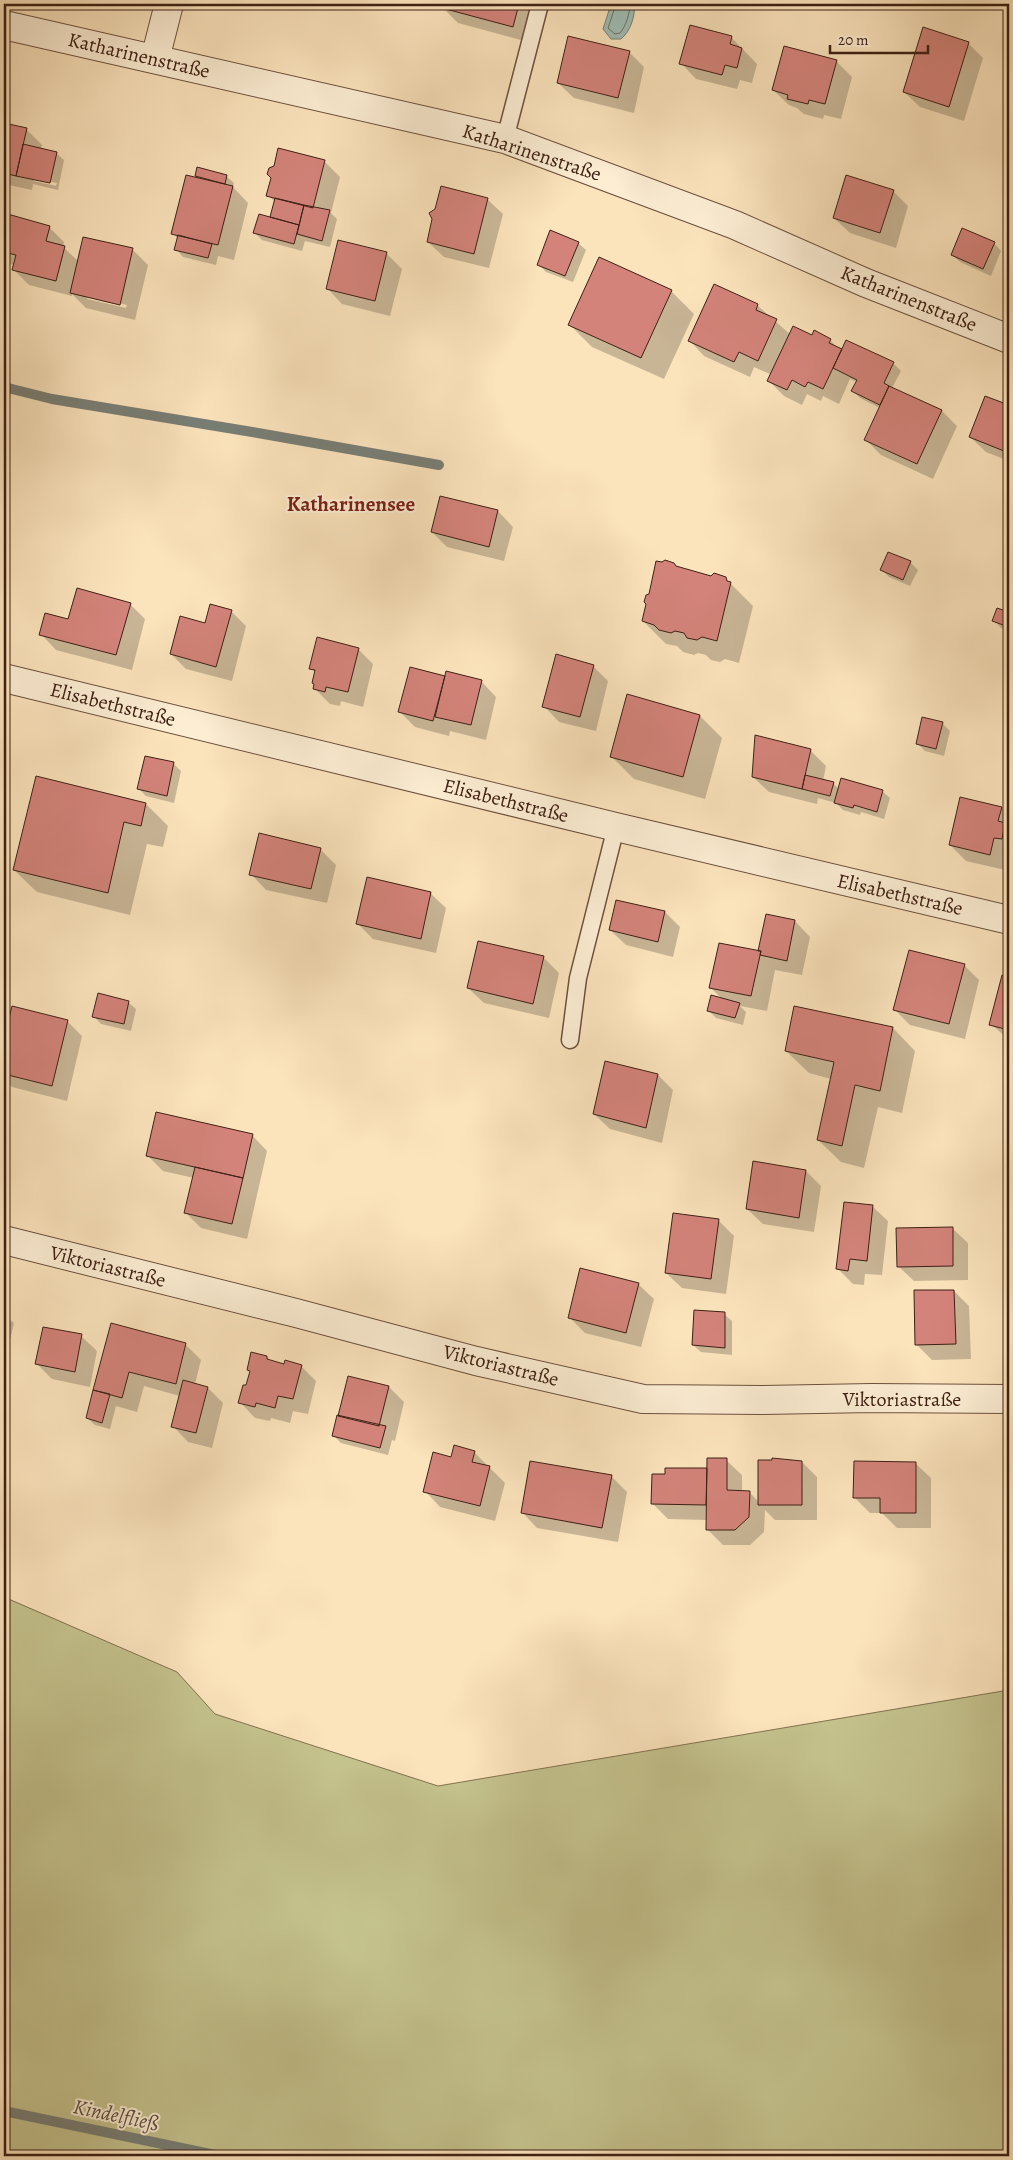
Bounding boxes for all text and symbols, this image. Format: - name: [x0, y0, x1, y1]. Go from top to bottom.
- scale bar: [830, 22, 928, 54]
- street label: Katharinenstraße: [65, 26, 212, 85]
- text: 20 m: [838, 30, 869, 50]
- street label: Katharinenstraße: [459, 117, 605, 188]
- street label: Katharinenstraße: [837, 259, 981, 338]
- district label: Katharinensee: [287, 490, 415, 518]
- street label: Elisabethstraße: [47, 676, 178, 733]
- street label: Elisabethstraße: [440, 772, 571, 829]
- street label: Elisabethstraße: [834, 867, 965, 922]
- street label: Viktoriastraße: [46, 1239, 169, 1294]
- street label: Viktoriastraße: [439, 1338, 562, 1393]
- street label: Viktoriastraße: [842, 1386, 961, 1413]
- water label: Kindelfließ: [71, 2092, 162, 2138]

